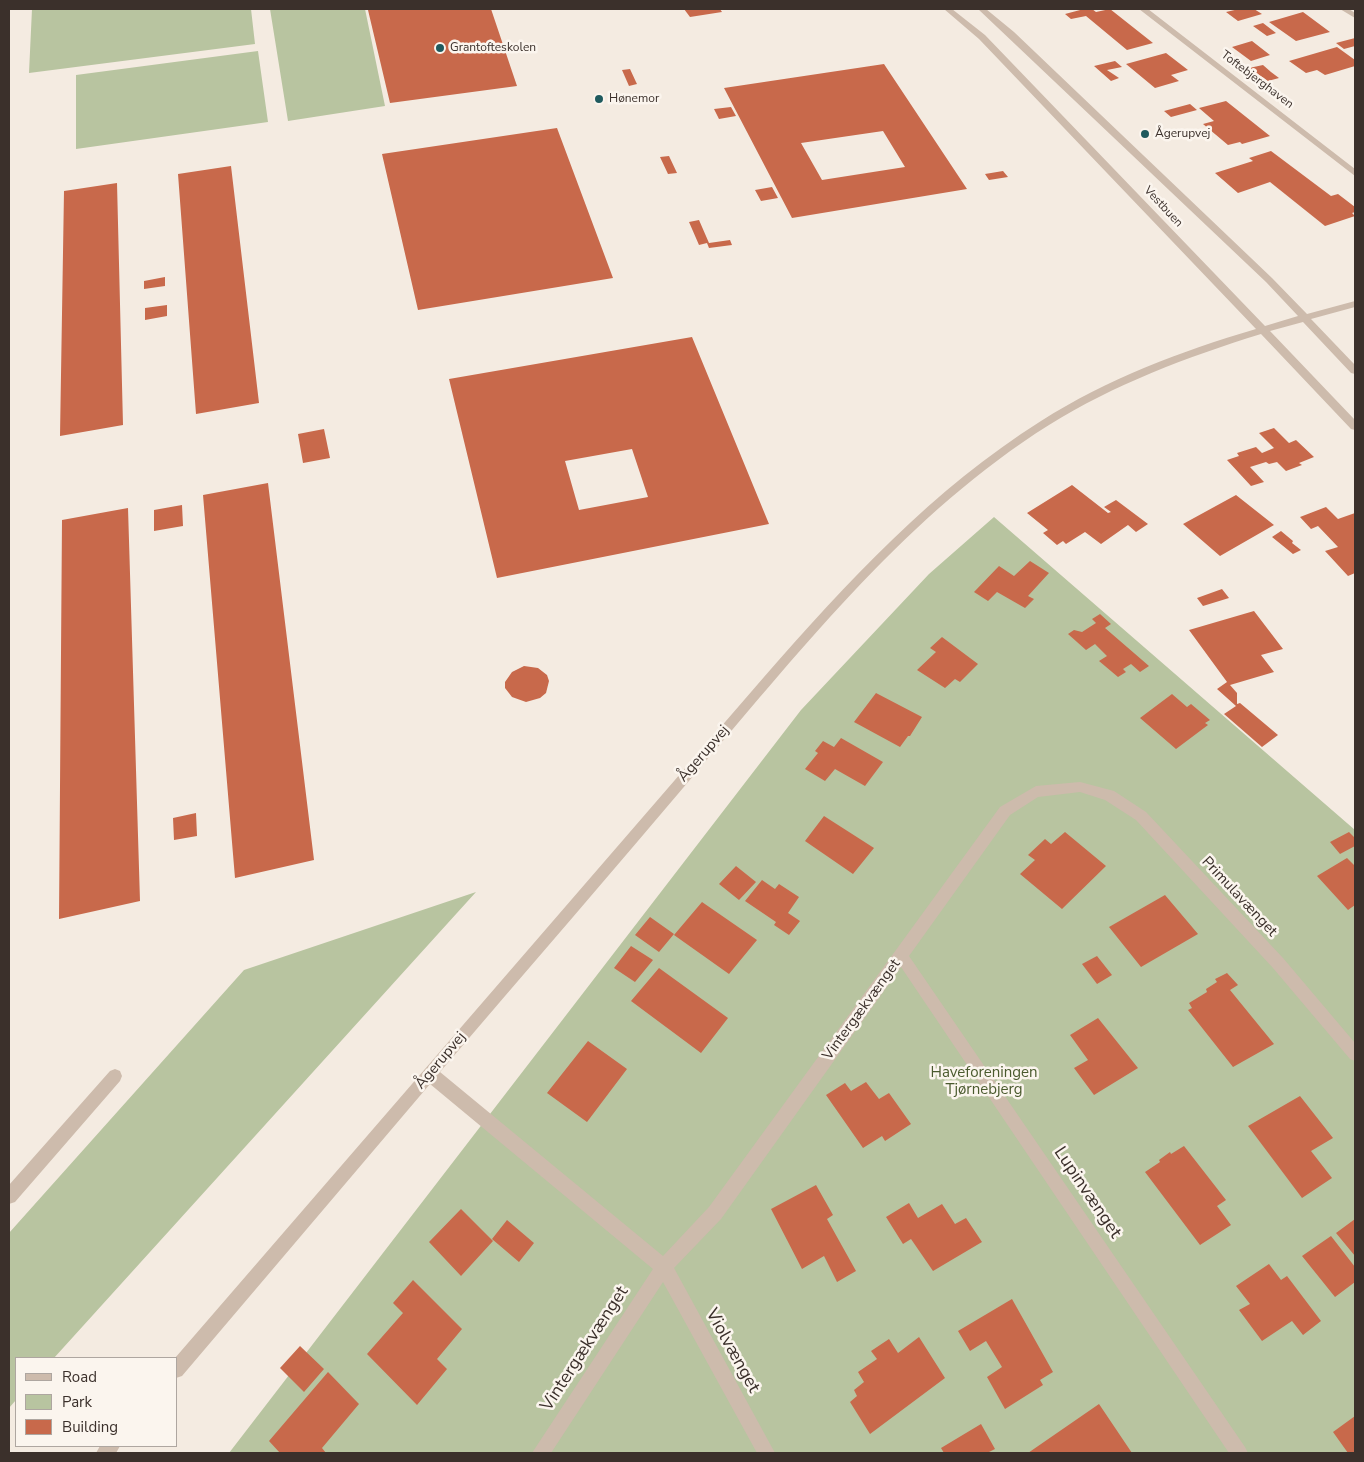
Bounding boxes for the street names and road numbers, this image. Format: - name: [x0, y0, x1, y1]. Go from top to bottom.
- street label: Toftebjerghaven: [1218, 48, 1296, 112]
- street label: Vestbuen: [1140, 184, 1186, 230]
- street label: Ågerupvej: [675, 722, 733, 786]
- street label: Primulavænget: [1197, 853, 1281, 941]
- street label: Vintergækvænget: [819, 956, 905, 1064]
- street label: Ågerupvej: [412, 1029, 470, 1093]
- street label: Lupinvænget: [1048, 1143, 1126, 1243]
- street label: Vintergækvænget: [536, 1282, 634, 1416]
- street label: Violvænget: [700, 1305, 764, 1397]

